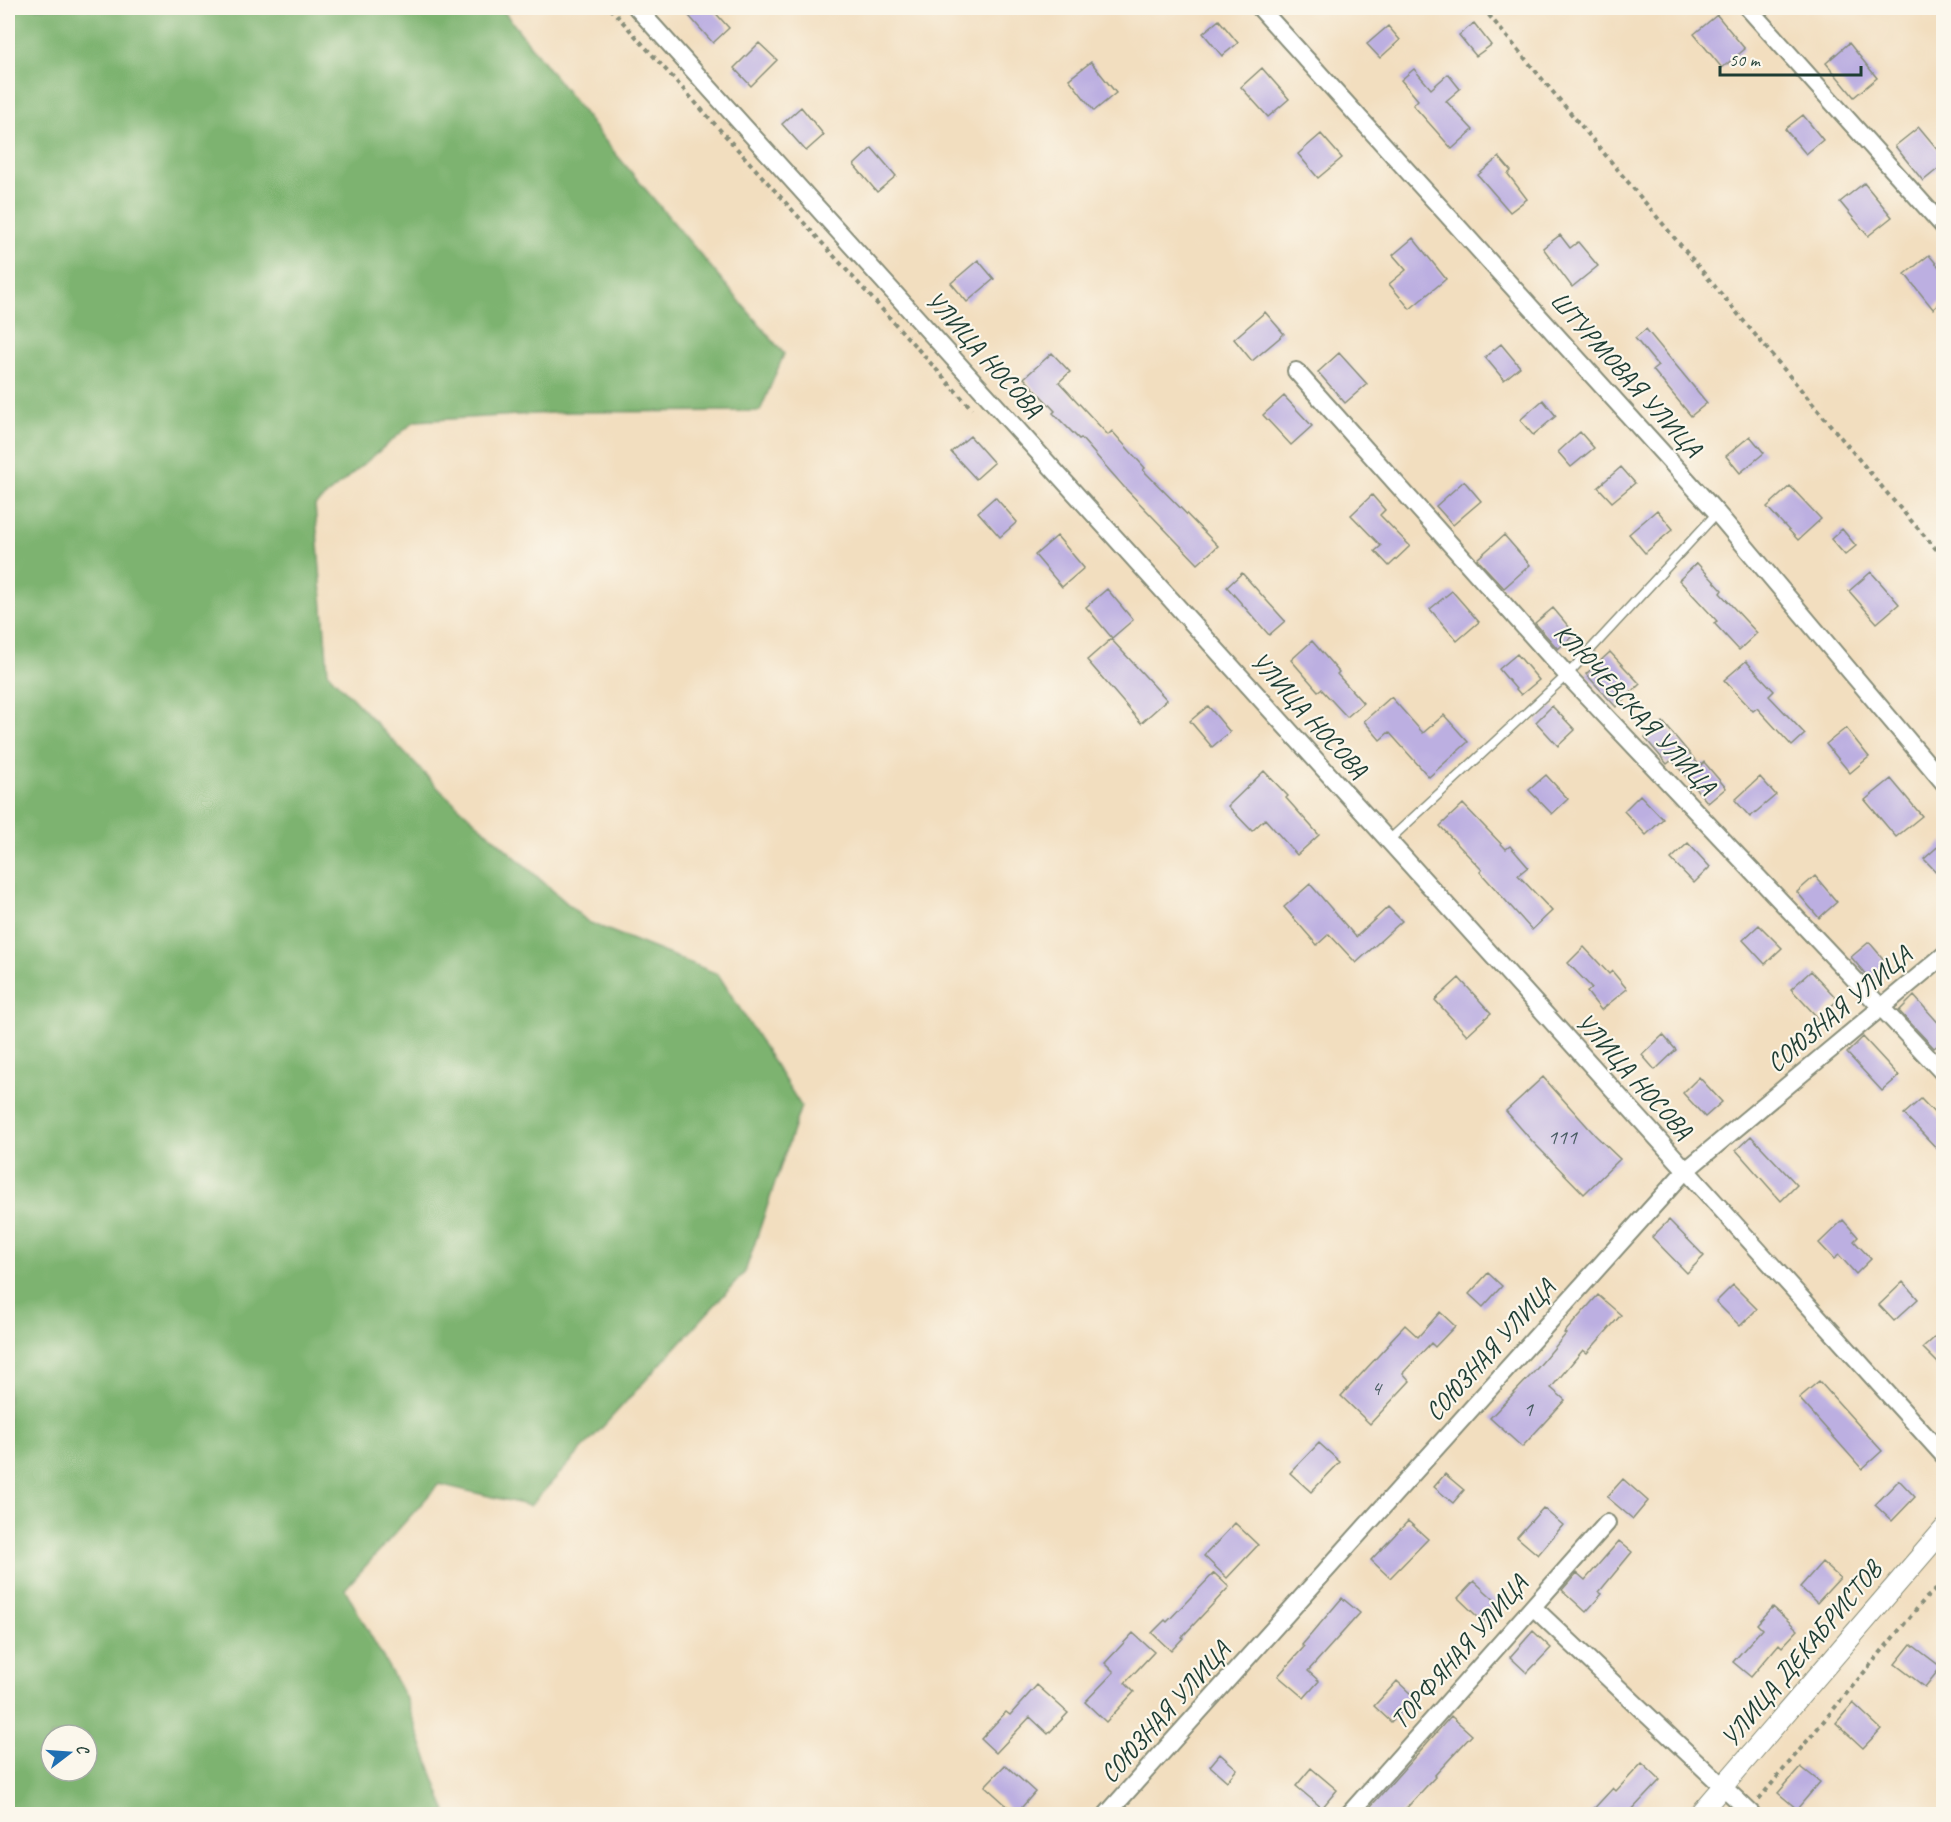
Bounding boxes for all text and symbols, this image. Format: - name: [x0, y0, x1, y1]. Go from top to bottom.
- scale bar: [1720, 39, 1861, 77]
- text: 50 m: [1729, 49, 1762, 71]
- street label: УЛИЦА НОСОВА: [918, 284, 1050, 425]
- street label: ШТУРМОВАЯ УЛИЦА: [1543, 284, 1710, 465]
- street label: КЛЮЧЕВСКАЯ УЛИЦА: [1547, 616, 1724, 803]
- street label: УЛИЦА НОСОВА: [1243, 645, 1375, 786]
- street label: СОЮЗНАЯ УЛИЦА: [1760, 937, 1920, 1079]
- street label: УЛИЦА НОСОВА: [1568, 1006, 1700, 1147]
- house number: 111: [1547, 1123, 1578, 1151]
- street label: СОЮЗНАЯ УЛИЦА: [1418, 1271, 1564, 1428]
- house number: 4: [1371, 1374, 1383, 1402]
- house number: 1: [1523, 1395, 1534, 1423]
- street label: УЛИЦА ДЕКАБРИСТОВ: [1713, 1552, 1890, 1754]
- street label: ТОРФЯНАЯ УЛИЦА: [1383, 1567, 1536, 1736]
- street label: СОЮЗНАЯ УЛИЦА: [1093, 1633, 1239, 1790]
- north arrow: [39, 1723, 99, 1783]
- text: С: [72, 1742, 94, 1758]

